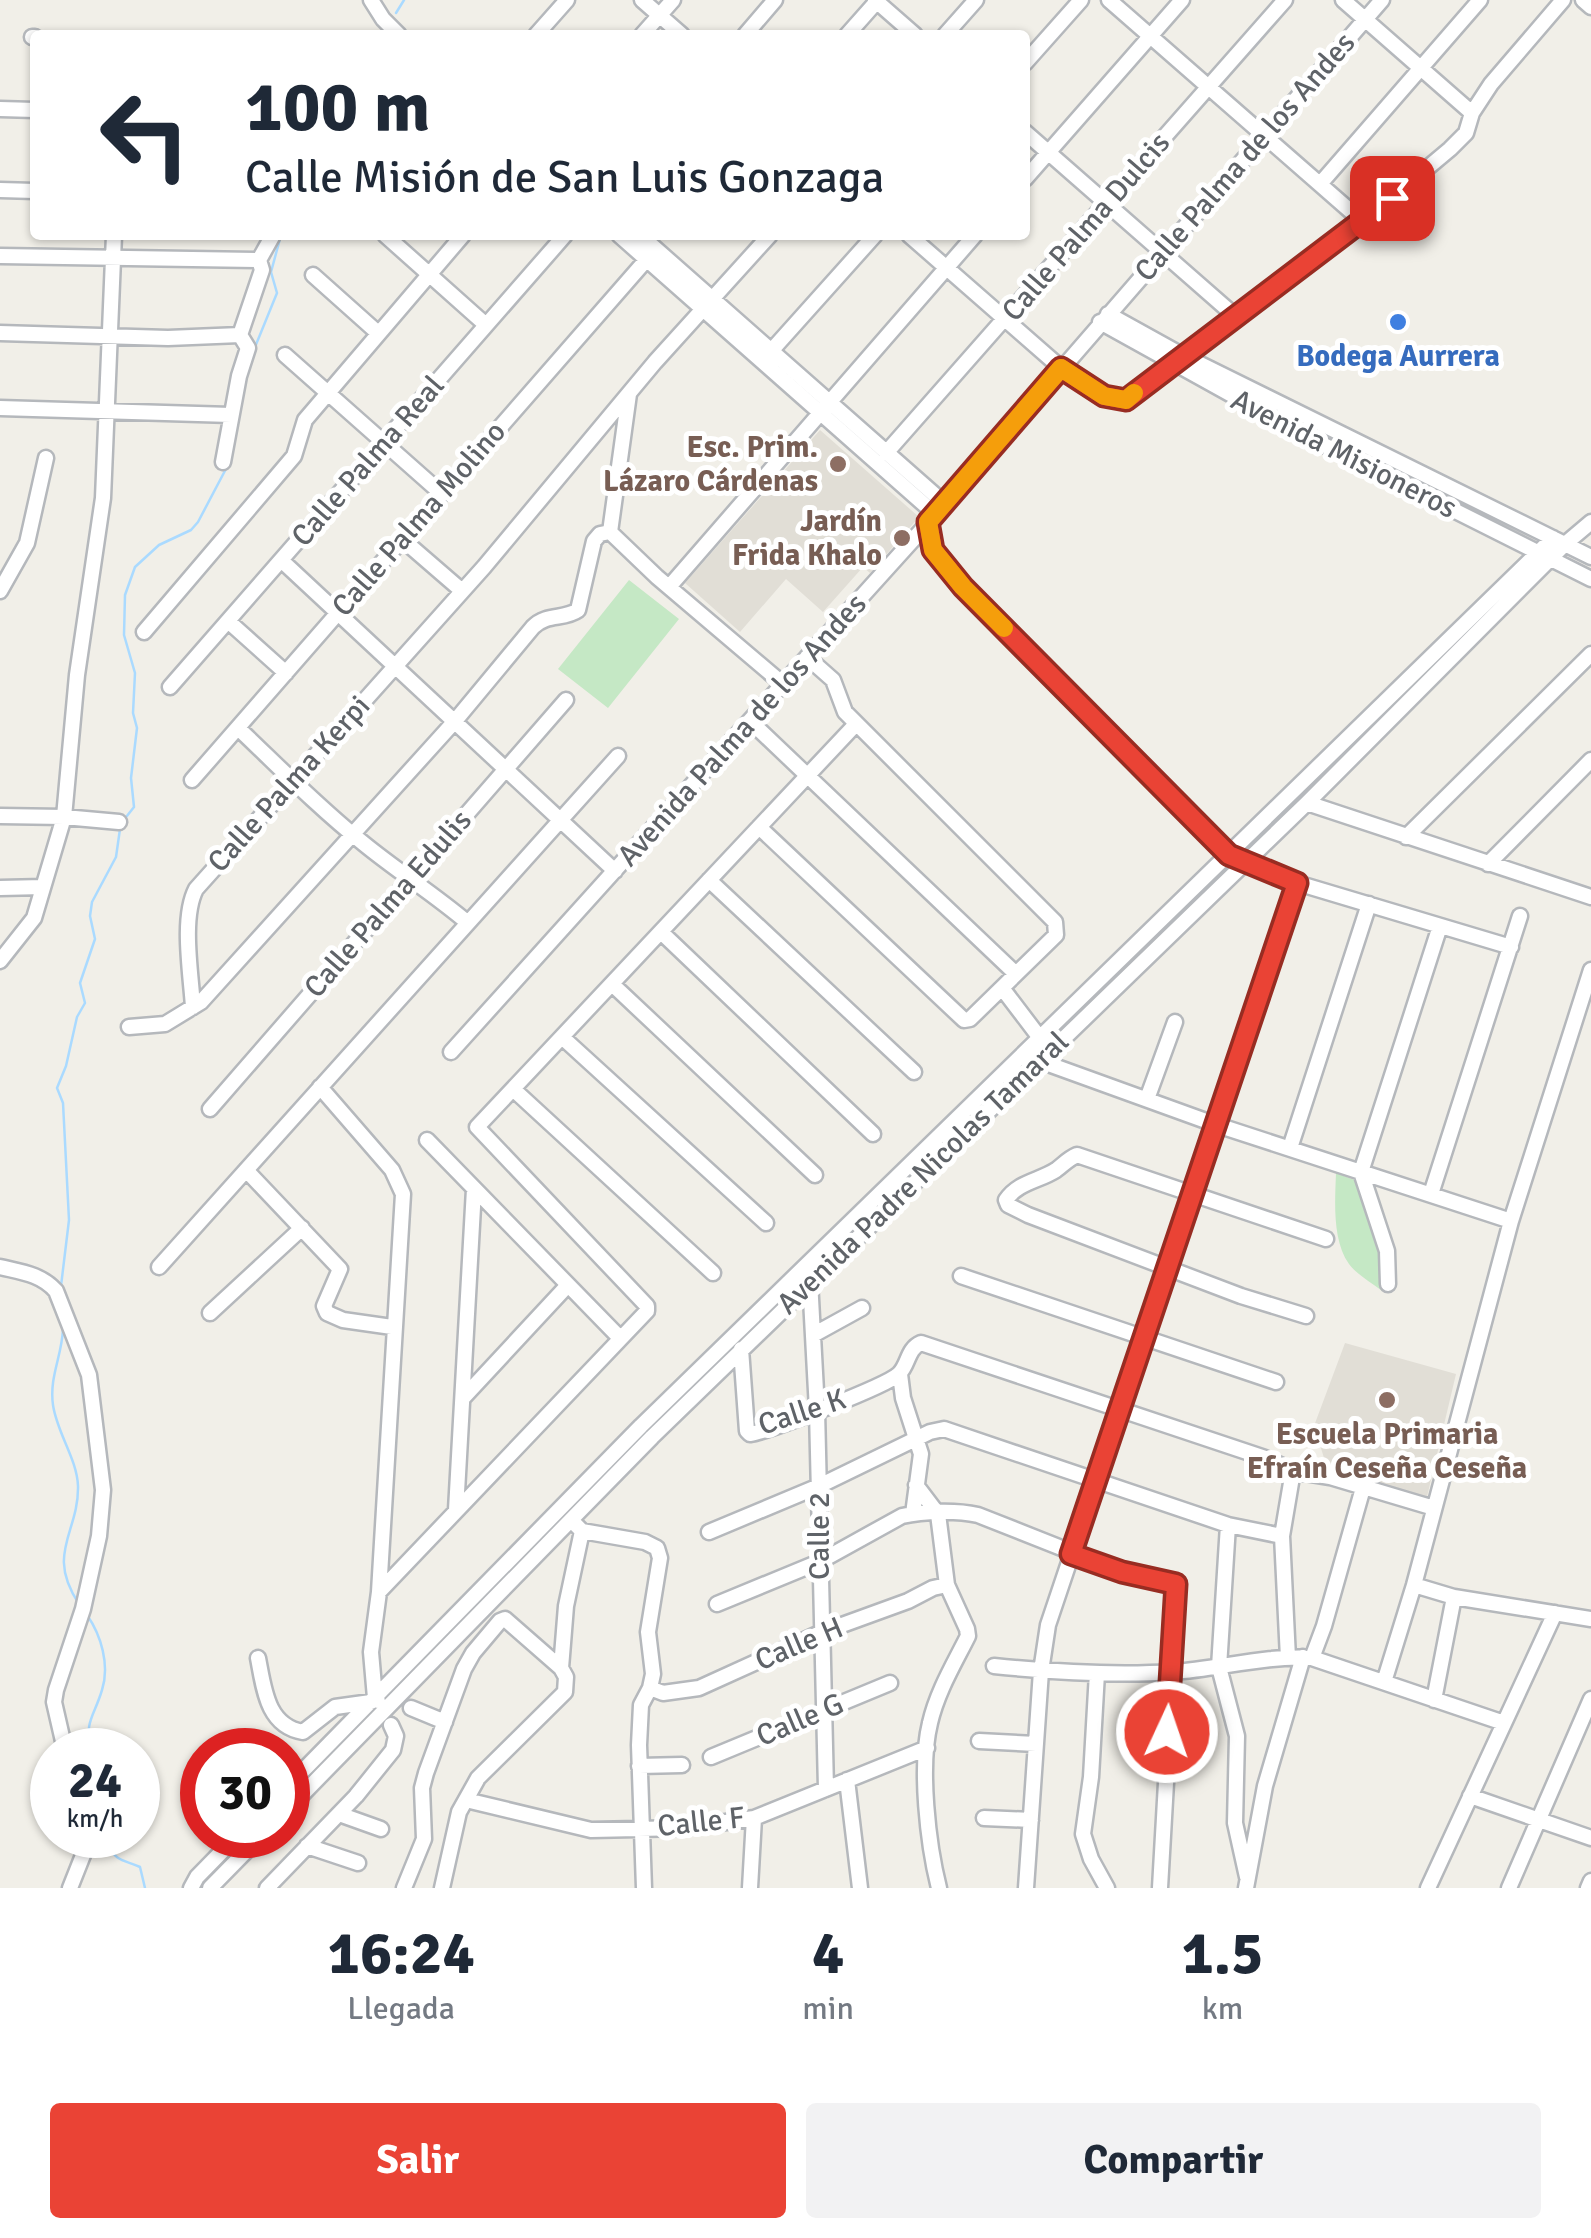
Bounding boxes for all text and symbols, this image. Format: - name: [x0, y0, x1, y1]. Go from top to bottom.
- street label: Calle Palma de los Andes: [1127, 25, 1363, 289]
- text: 100 m: [245, 64, 430, 150]
- icon: left: [80, 70, 210, 200]
- street label: Calle Palma Dulcis: [994, 125, 1178, 329]
- text: Calle Misión de San Luis Gonzaga: [245, 150, 884, 205]
- pin: [1350, 156, 1435, 241]
- icon: arrive: [1365, 171, 1420, 226]
- marker: Bodega Aurrera: [1387, 311, 1409, 333]
- place label: Bodega Aurrera: [1296, 338, 1500, 375]
- street label: Calle Palma Real: [284, 368, 452, 554]
- street label: Avenida Misioneros: [1225, 381, 1463, 527]
- street label: Calle Palma Molino: [324, 414, 514, 624]
- place label: Esc. Prim. Lázaro Cárdenas: [603, 429, 818, 500]
- marker: Esc. Prim. Lázaro Cárdenas: [827, 453, 849, 475]
- place label: Jardín Frida Khalo: [732, 503, 882, 574]
- marker: Jardín Frida Khalo: [891, 527, 913, 549]
- street label: Avenida Palma de los Andes: [610, 586, 874, 874]
- street label: Calle Palma Kerpi: [200, 688, 378, 880]
- street label: Calle Palma Edulis: [296, 803, 480, 1005]
- street label: Avenida Padre Nicolas Tamaral: [769, 1024, 1077, 1322]
- street label: Calle K: [754, 1381, 850, 1443]
- marker: Escuela Primaria Efraín Ceseña Ceseña: [1376, 1389, 1398, 1411]
- place label: Escuela Primaria Efraín Ceseña Ceseña: [1247, 1416, 1527, 1487]
- street label: Calle 2: [801, 1492, 838, 1580]
- street label: Calle H: [749, 1609, 849, 1679]
- position arrow: [1115, 1680, 1219, 1784]
- street label: Calle G: [751, 1685, 849, 1755]
- speed limit sign: 30: [180, 1728, 310, 1858]
- text: 24: [68, 1750, 122, 1812]
- street label: Calle F: [656, 1799, 746, 1845]
- text: km/h: [67, 1803, 123, 1834]
- text: 16:24: [328, 1917, 475, 1991]
- text: 4: [812, 1917, 844, 1991]
- text: 1.5: [1181, 1917, 1263, 1991]
- text: Llegada: [347, 1989, 455, 2028]
- text: min: [802, 1989, 854, 2028]
- text: km: [1202, 1989, 1243, 2028]
- button: Salir: [50, 2103, 786, 2218]
- button: Compartir: [806, 2103, 1541, 2218]

